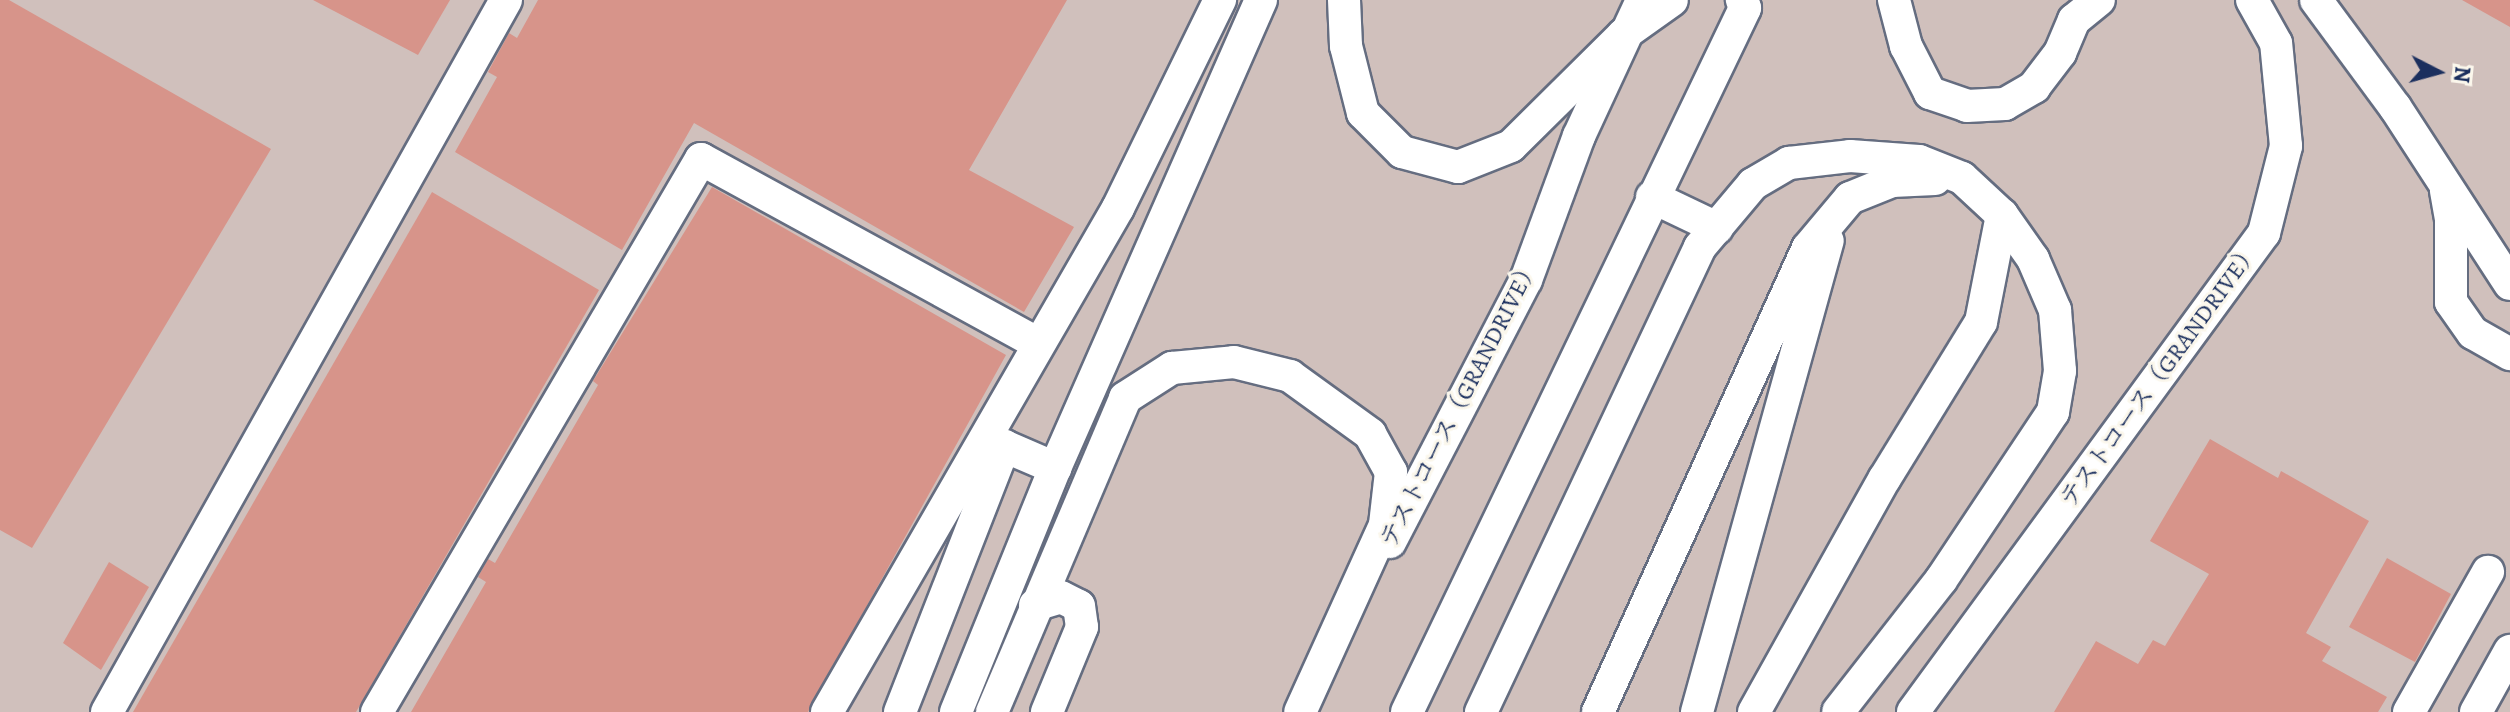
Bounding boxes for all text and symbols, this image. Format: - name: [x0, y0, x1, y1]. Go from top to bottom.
- north arrow: [2398, 32, 2478, 112]
- text: N: [2446, 65, 2478, 84]
- street label: テストコース（GRANDRIVE）: [2053, 236, 2267, 514]
- street label: テストコース（GRANDRIVE）: [1374, 253, 1546, 553]

